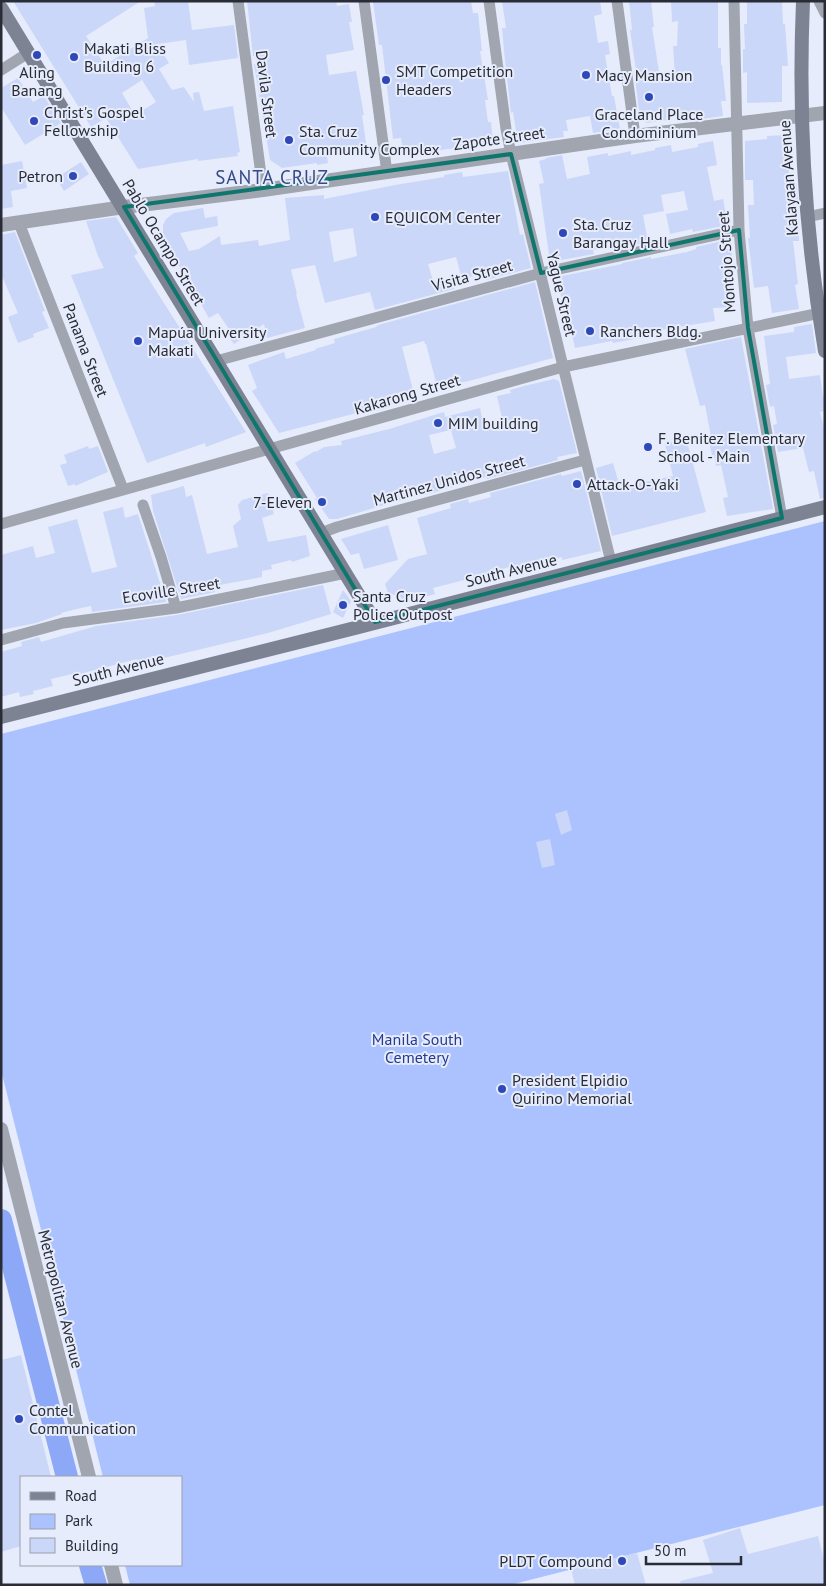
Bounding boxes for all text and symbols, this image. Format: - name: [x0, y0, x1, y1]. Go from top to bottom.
- place label: Makati Bliss Building 6: [84, 38, 166, 76]
- marker: Aling Banang: [31, 49, 43, 61]
- street label: Davila Street: [252, 49, 282, 140]
- marker: Makati Bliss Building 6: [68, 51, 80, 63]
- place label: SMT Competition Headers: [396, 61, 513, 99]
- place label: Aling Banang: [11, 62, 63, 100]
- place label: Macy Mansion: [596, 65, 692, 85]
- marker: Macy Mansion: [580, 69, 592, 81]
- marker: SMT Competition Headers: [380, 74, 392, 86]
- marker: Graceland Place Condominium: [643, 91, 655, 103]
- place label: Christ's Gospel Fellowship: [44, 102, 144, 140]
- place label: Graceland Place Condominium: [595, 104, 703, 142]
- marker: Christ's Gospel Fellowship: [28, 115, 40, 127]
- street label: Kalayaan Avenue: [774, 120, 802, 236]
- place label: Sta. Cruz Community Complex: [299, 121, 440, 159]
- street label: Zapote Street: [452, 122, 547, 154]
- marker: Sta. Cruz Community Complex: [283, 134, 295, 146]
- district label: SANTA CRUZ: [215, 165, 329, 189]
- place label: Petron: [18, 166, 63, 186]
- marker: Petron: [67, 170, 79, 182]
- street label: Pablo Ocampo Street: [118, 175, 210, 309]
- place label: EQUICOM Center: [385, 207, 501, 227]
- street label: Montojo Street: [712, 210, 740, 313]
- marker: EQUICOM Center: [369, 211, 381, 223]
- place label: Sta. Cruz Barangay Hall: [573, 214, 668, 252]
- marker: Sta. Cruz Barangay Hall: [557, 227, 569, 239]
- street label: Yague Street: [543, 250, 582, 339]
- street label: Visita Street: [428, 254, 515, 296]
- street label: Panama Street: [59, 300, 113, 400]
- place label: Ranchers Bldg.: [600, 321, 701, 341]
- place label: Mapúa University Makati: [148, 322, 267, 360]
- marker: Ranchers Bldg.: [584, 325, 596, 337]
- marker: Mapúa University Makati: [132, 335, 144, 347]
- street label: Kakarong Street: [352, 369, 463, 419]
- place label: MIM building: [448, 413, 539, 433]
- marker: MIM building: [432, 417, 444, 429]
- place label: F. Benitez Elementary School - Main: [658, 428, 805, 466]
- marker: F. Benitez Elementary School - Main: [642, 441, 654, 453]
- street label: Martinez Unidos Street: [371, 450, 528, 510]
- place label: Attack-O-Yaki: [587, 474, 679, 494]
- marker: Attack-O-Yaki: [571, 478, 583, 490]
- place label: 7-Eleven: [253, 492, 312, 512]
- marker: 7-Eleven: [316, 496, 328, 508]
- street label: South Avenue: [463, 549, 559, 591]
- street label: Ecoville Street: [121, 572, 222, 608]
- place label: Santa Cruz Police Outpost: [353, 586, 453, 624]
- marker: Santa Cruz Police Outpost: [337, 599, 349, 611]
- street label: South Avenue: [70, 648, 166, 690]
- park label: Manila South Cemetery: [372, 1029, 462, 1067]
- place label: President Elpidio Quirino Memorial: [512, 1070, 632, 1108]
- marker: President Elpidio Quirino Memorial: [496, 1083, 508, 1095]
- street label: Metropolitan Avenue: [34, 1228, 88, 1370]
- place label: Contel Communication: [29, 1400, 136, 1438]
- marker: Contel Communication: [13, 1413, 25, 1425]
- legend: [20, 1476, 182, 1566]
- text: Road: [65, 1486, 97, 1505]
- text: Park: [65, 1511, 93, 1530]
- scale bar: [646, 1534, 741, 1566]
- text: Building: [65, 1536, 119, 1555]
- text: 50 m: [654, 1541, 687, 1560]
- place label: PLDT Compound: [499, 1551, 612, 1571]
- marker: PLDT Compound: [616, 1555, 628, 1567]

